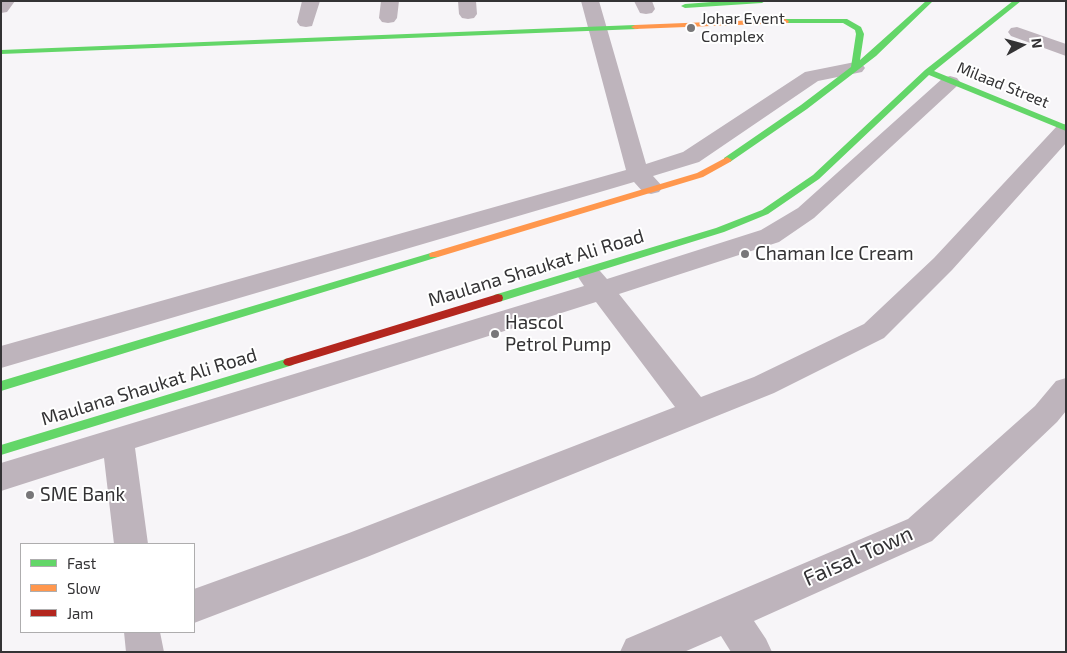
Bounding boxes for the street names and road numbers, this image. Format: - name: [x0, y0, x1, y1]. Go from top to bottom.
- street label: Milaad Street: [954, 58, 1052, 112]
- street label: Maulana Shaukat Ali Road: [425, 224, 647, 312]
- street label: Maulana Shaukat Ali Road: [38, 343, 260, 431]
- street label: Faisal Town: [799, 520, 917, 592]

